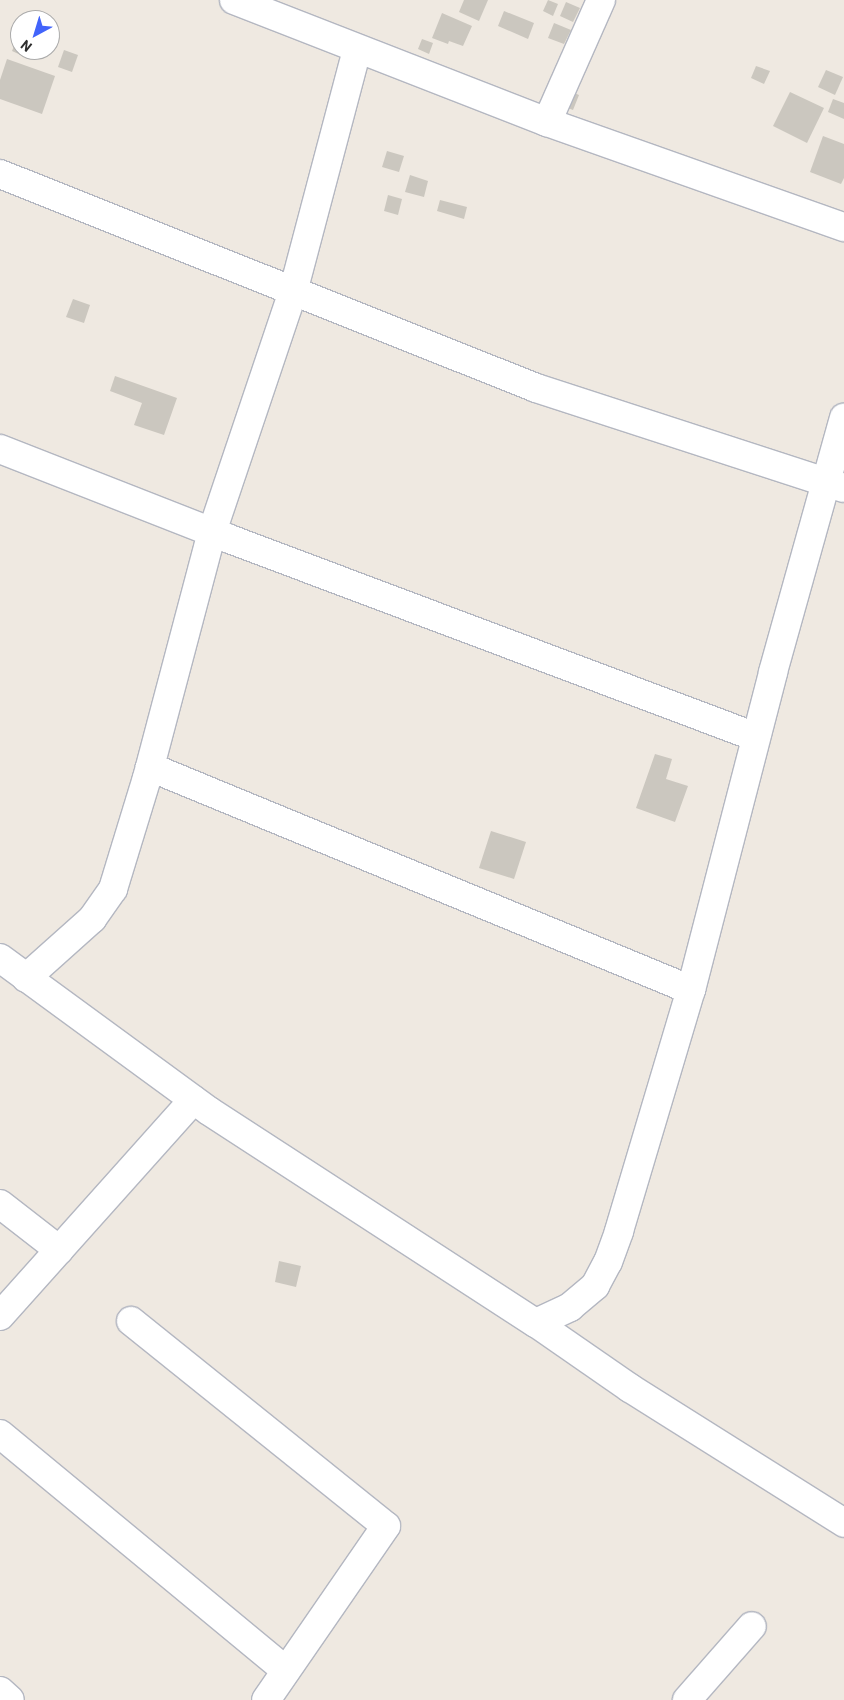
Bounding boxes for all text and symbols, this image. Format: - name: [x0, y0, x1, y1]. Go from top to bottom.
- north arrow: [10, 10, 60, 60]
- text: N: [17, 37, 35, 56]

